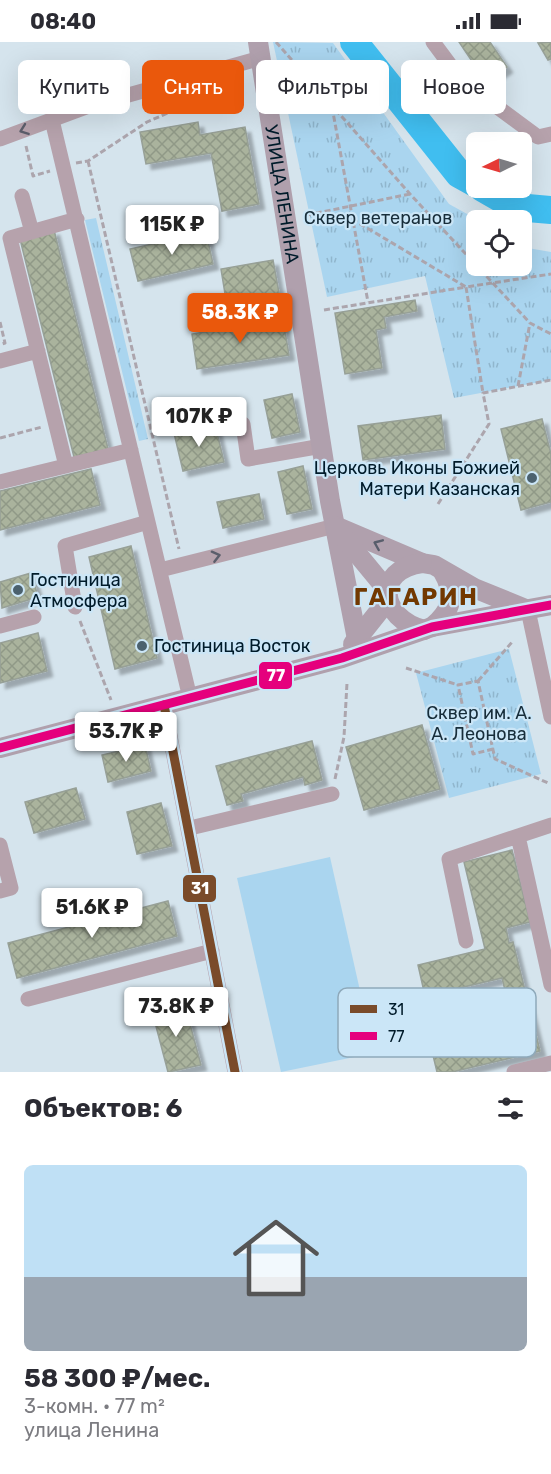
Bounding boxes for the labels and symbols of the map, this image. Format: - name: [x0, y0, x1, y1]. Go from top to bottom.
- one-way arrow: [19, 123, 30, 135]
- street label: УЛИЦА ЛЕНИНА: [260, 123, 304, 265]
- north arrow: [466, 132, 532, 198]
- pin: 115K ₽: [123, 205, 221, 256]
- park label: Сквер ветеранов: [304, 207, 452, 229]
- pin: 58.3K ₽: [185, 293, 295, 344]
- pin: 107K ₽: [150, 397, 248, 448]
- place label: Церковь Иконы Божией Матери Казанская: [314, 457, 520, 500]
- marker: Церковь Иконы Божией Матери Казанская: [525, 471, 539, 485]
- one-way arrow: [374, 539, 385, 551]
- one-way arrow: [211, 550, 221, 563]
- place label: Гостиница Атмосфера: [30, 569, 127, 612]
- marker: Гостиница Атмосфера: [11, 583, 25, 597]
- district label: ГАГАРИН: [354, 583, 478, 611]
- place label: Гостиница Восток: [154, 635, 311, 657]
- marker: Гостиница Восток: [135, 639, 149, 653]
- line badge: 77: [258, 661, 293, 690]
- text: 77: [267, 666, 285, 685]
- park label: Сквер им. А. А. Леонова: [426, 702, 532, 745]
- pin: 53.7K ₽: [71, 712, 181, 763]
- line badge: 31: [182, 874, 217, 903]
- text: 31: [191, 879, 209, 898]
- pin: 51.6K ₽: [37, 888, 147, 939]
- pin: 73.8K ₽: [121, 987, 231, 1038]
- legend: [338, 988, 536, 1057]
- text: 31: [388, 1000, 404, 1019]
- text: 77: [388, 1027, 404, 1046]

